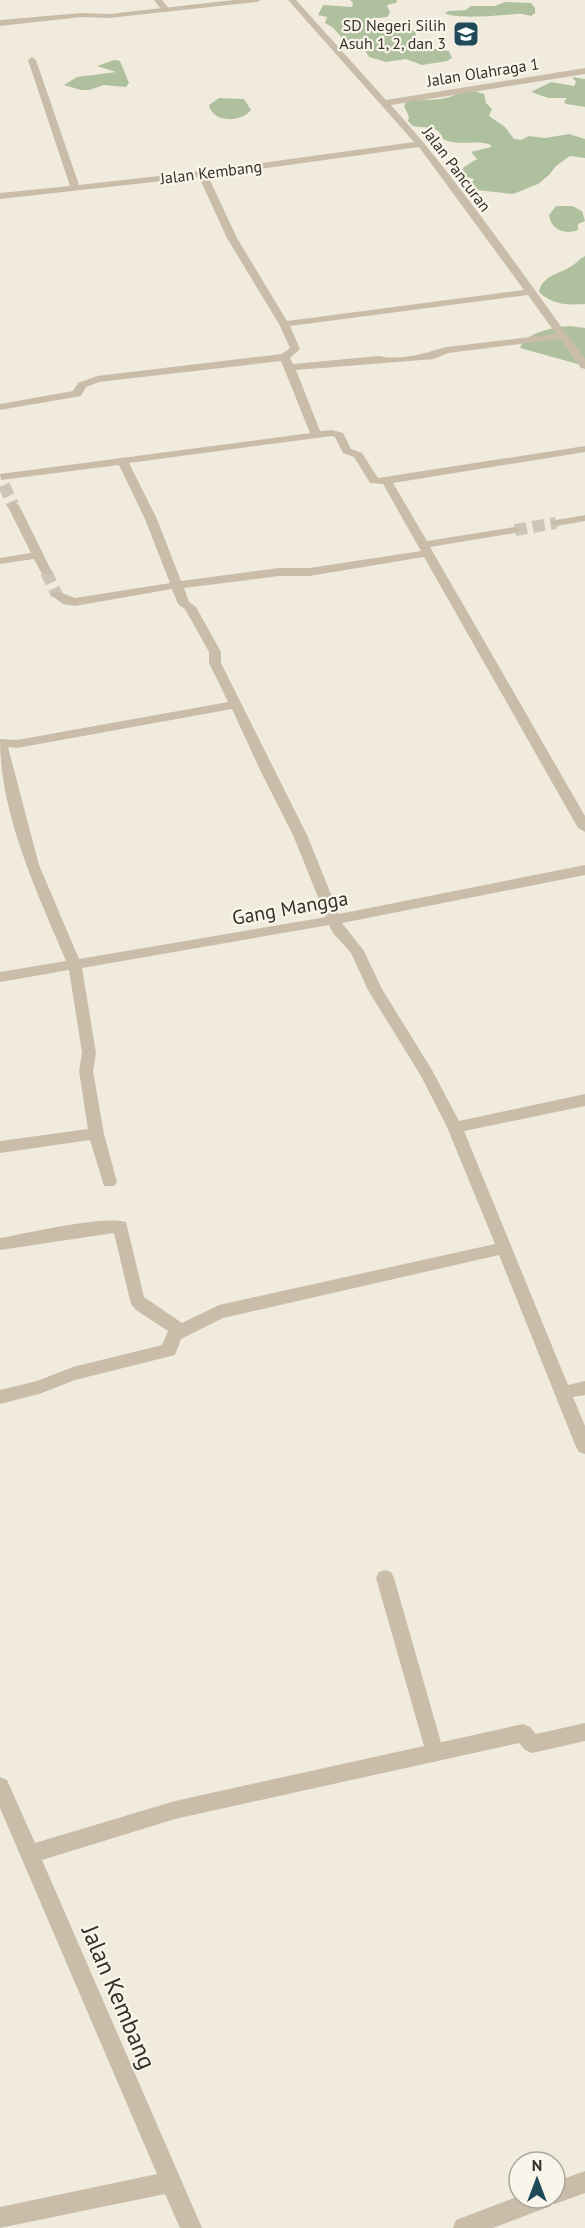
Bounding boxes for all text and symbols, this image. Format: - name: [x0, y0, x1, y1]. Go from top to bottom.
- place label: SD Negeri Silih Asuh 1, 2, dan 3: [339, 15, 446, 53]
- school or university icon: SD Negeri Silih Asuh 1, 2, dan 3: [451, 19, 481, 49]
- street label: Jalan Olahraga 1: [424, 53, 541, 91]
- street label: Jalan Pancuran: [418, 122, 495, 215]
- street label: Jalan Kembang: [158, 156, 263, 188]
- street label: Gang Mangga: [230, 885, 350, 931]
- street label: Jalan Kembang: [74, 1919, 163, 2074]
- north arrow: [507, 2150, 567, 2210]
- text: N: [532, 2155, 542, 2175]

